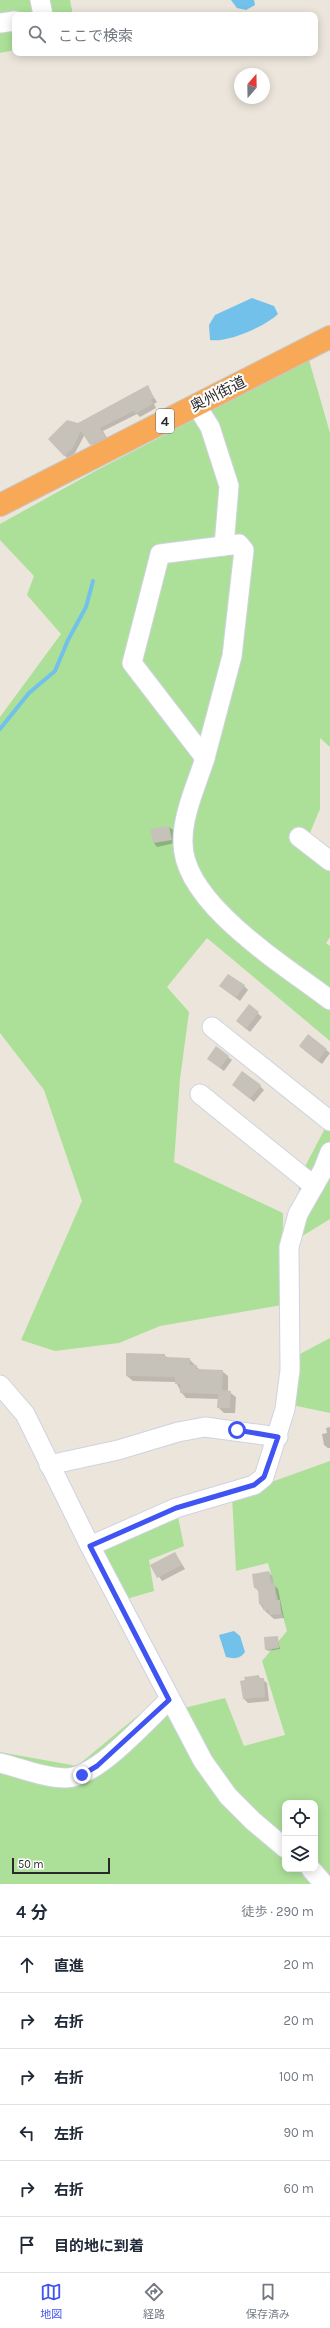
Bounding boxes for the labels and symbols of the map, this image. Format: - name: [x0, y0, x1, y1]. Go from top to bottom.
- north arrow: [234, 68, 270, 104]
- street label: 奥州街道: [187, 372, 249, 416]
- road number: 4: [156, 409, 174, 433]
- route start: [228, 1421, 246, 1439]
- route end: [73, 1766, 91, 1784]
- scale bar: [12, 1856, 110, 1875]

